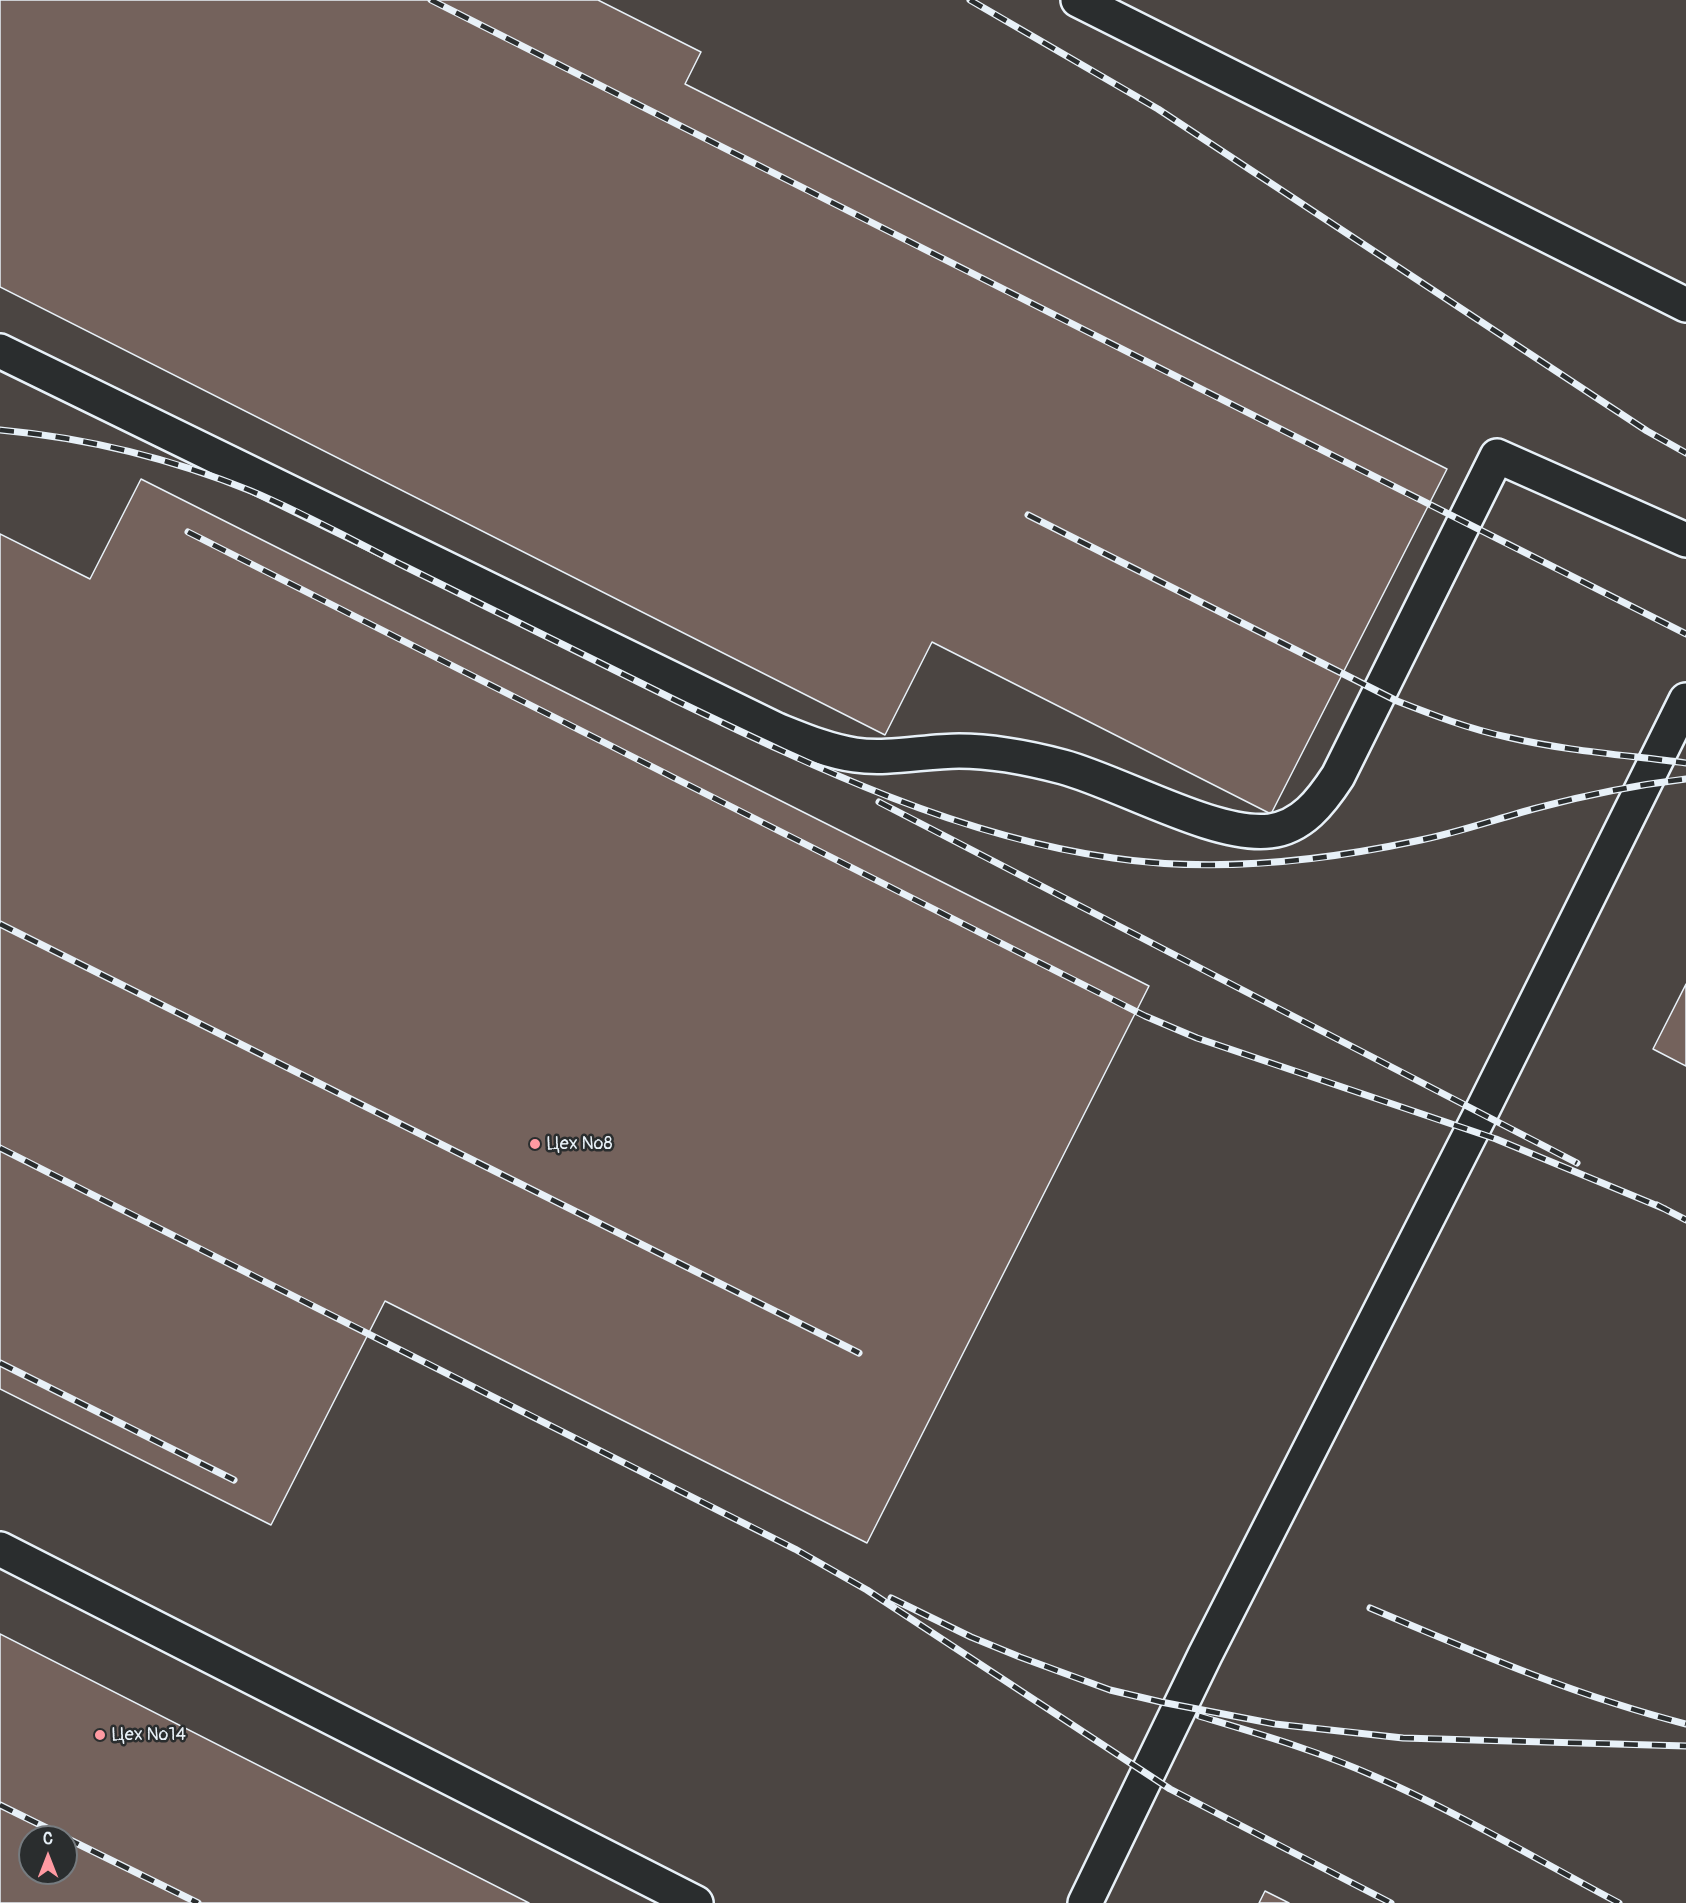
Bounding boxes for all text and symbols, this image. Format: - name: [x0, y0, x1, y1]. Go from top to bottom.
- place label: Цех №8: [547, 1133, 612, 1155]
- marker: Цех №8: [528, 1137, 542, 1151]
- place label: Цех №14: [112, 1724, 186, 1746]
- marker: Цех №14: [93, 1728, 107, 1742]
- north arrow: [18, 1825, 78, 1885]
- text: С: [43, 1829, 53, 1849]

